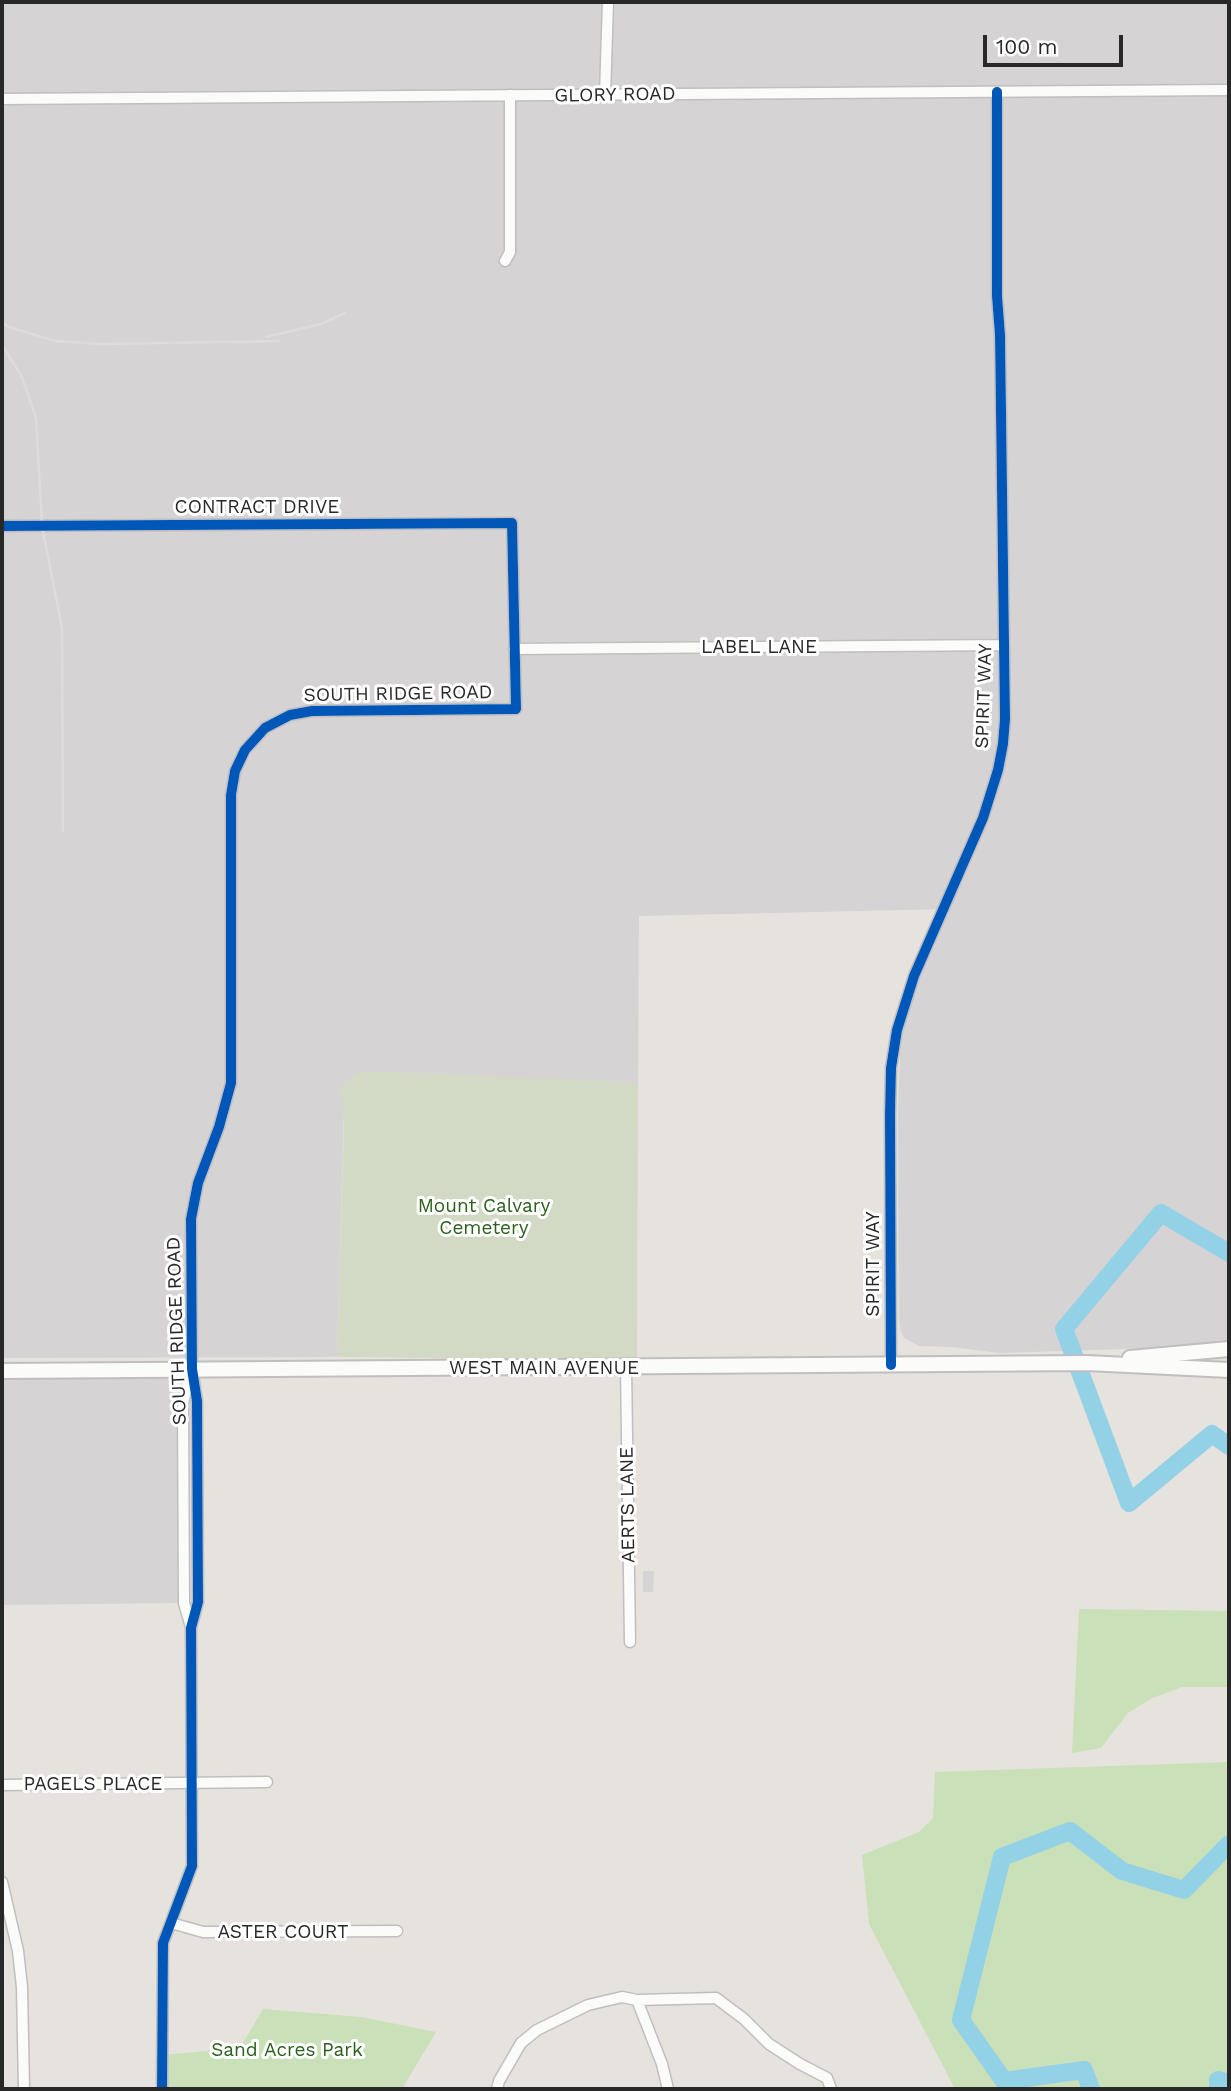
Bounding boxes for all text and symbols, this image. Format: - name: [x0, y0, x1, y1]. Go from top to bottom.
- scale bar: [986, 21, 1126, 65]
- text: 100 m: [996, 34, 1058, 59]
- street label: GLORY ROAD: [554, 83, 676, 107]
- street label: CONTRACT DRIVE: [175, 496, 339, 518]
- street label: LABEL LANE: [701, 636, 817, 658]
- street label: SPIRIT WAY: [971, 643, 997, 749]
- street label: SOUTH RIDGE ROAD: [304, 681, 492, 707]
- park label: Mount Calvary Cemetery: [418, 1195, 550, 1239]
- street label: SPIRIT WAY: [862, 1211, 884, 1317]
- street label: SOUTH RIDGE ROAD: [162, 1236, 192, 1426]
- street label: WEST MAIN AVENUE: [449, 1357, 639, 1379]
- street label: AERTS LANE: [616, 1447, 640, 1563]
- street label: PAGELS PLACE: [24, 1773, 162, 1795]
- street label: ASTER COURT: [217, 1921, 349, 1943]
- park label: Sand Acres Park: [211, 2039, 363, 2061]

